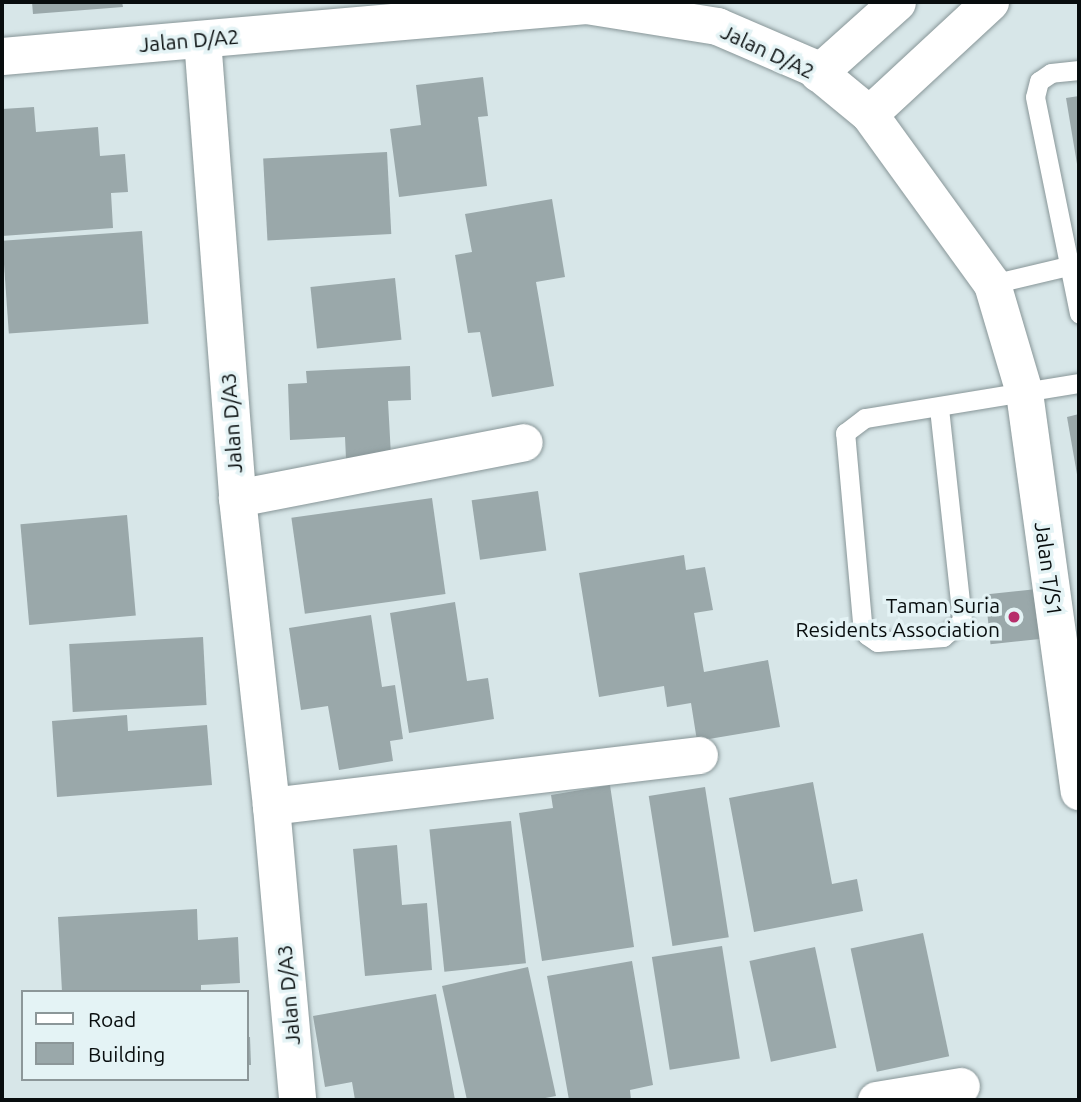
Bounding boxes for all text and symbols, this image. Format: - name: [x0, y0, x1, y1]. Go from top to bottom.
- street label: Jalan D/A2: [717, 18, 819, 84]
- street label: Jalan D/A2: [138, 23, 240, 57]
- street label: Jalan D/A3: [215, 372, 247, 474]
- street label: Jalan T/S1: [1030, 520, 1068, 618]
- place label: Taman Suria Residents Association: [795, 592, 1000, 642]
- marker: Taman Suria Residents Association: [1006, 609, 1022, 625]
- street label: Jalan D/A3: [271, 944, 305, 1046]
- legend: [21, 990, 248, 1081]
- text: Road: [88, 1007, 136, 1031]
- text: Building: [88, 1042, 165, 1066]

